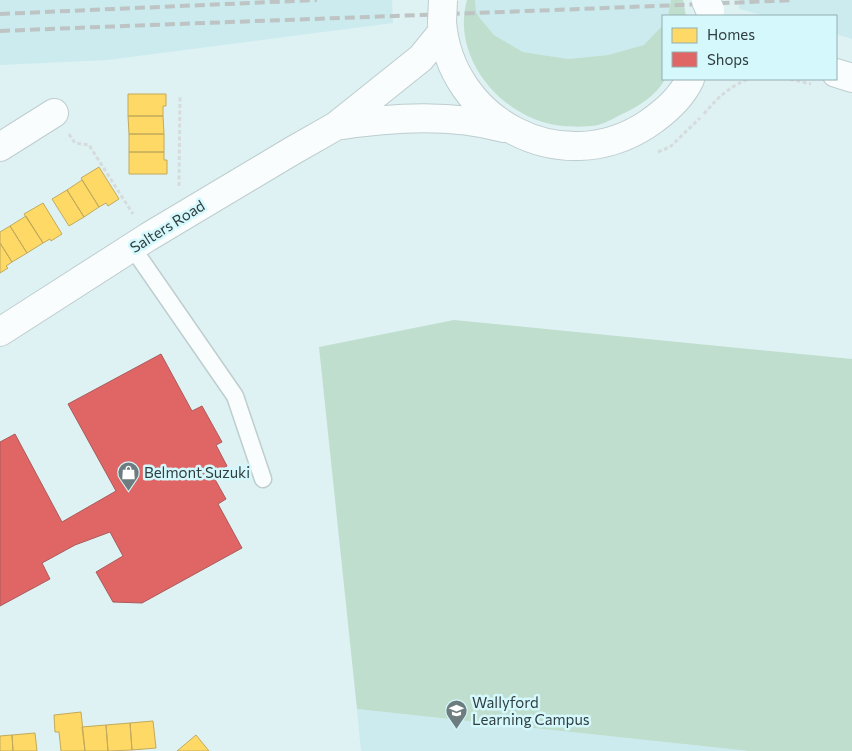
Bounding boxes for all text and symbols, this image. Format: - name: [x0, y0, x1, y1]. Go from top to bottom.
- legend: [662, 15, 837, 80]
- text: Homes: [707, 25, 755, 43]
- text: Shops: [707, 50, 749, 68]
- street label: Salters Road: [126, 196, 208, 256]
- shop icon: Belmont Suzuki: [116, 460, 140, 491]
- place label: Belmont Suzuki: [144, 463, 250, 481]
- place label: Wallyford Learning Campus: [472, 693, 590, 728]
- school or university icon: Wallyford Learning Campus: [444, 699, 468, 730]

